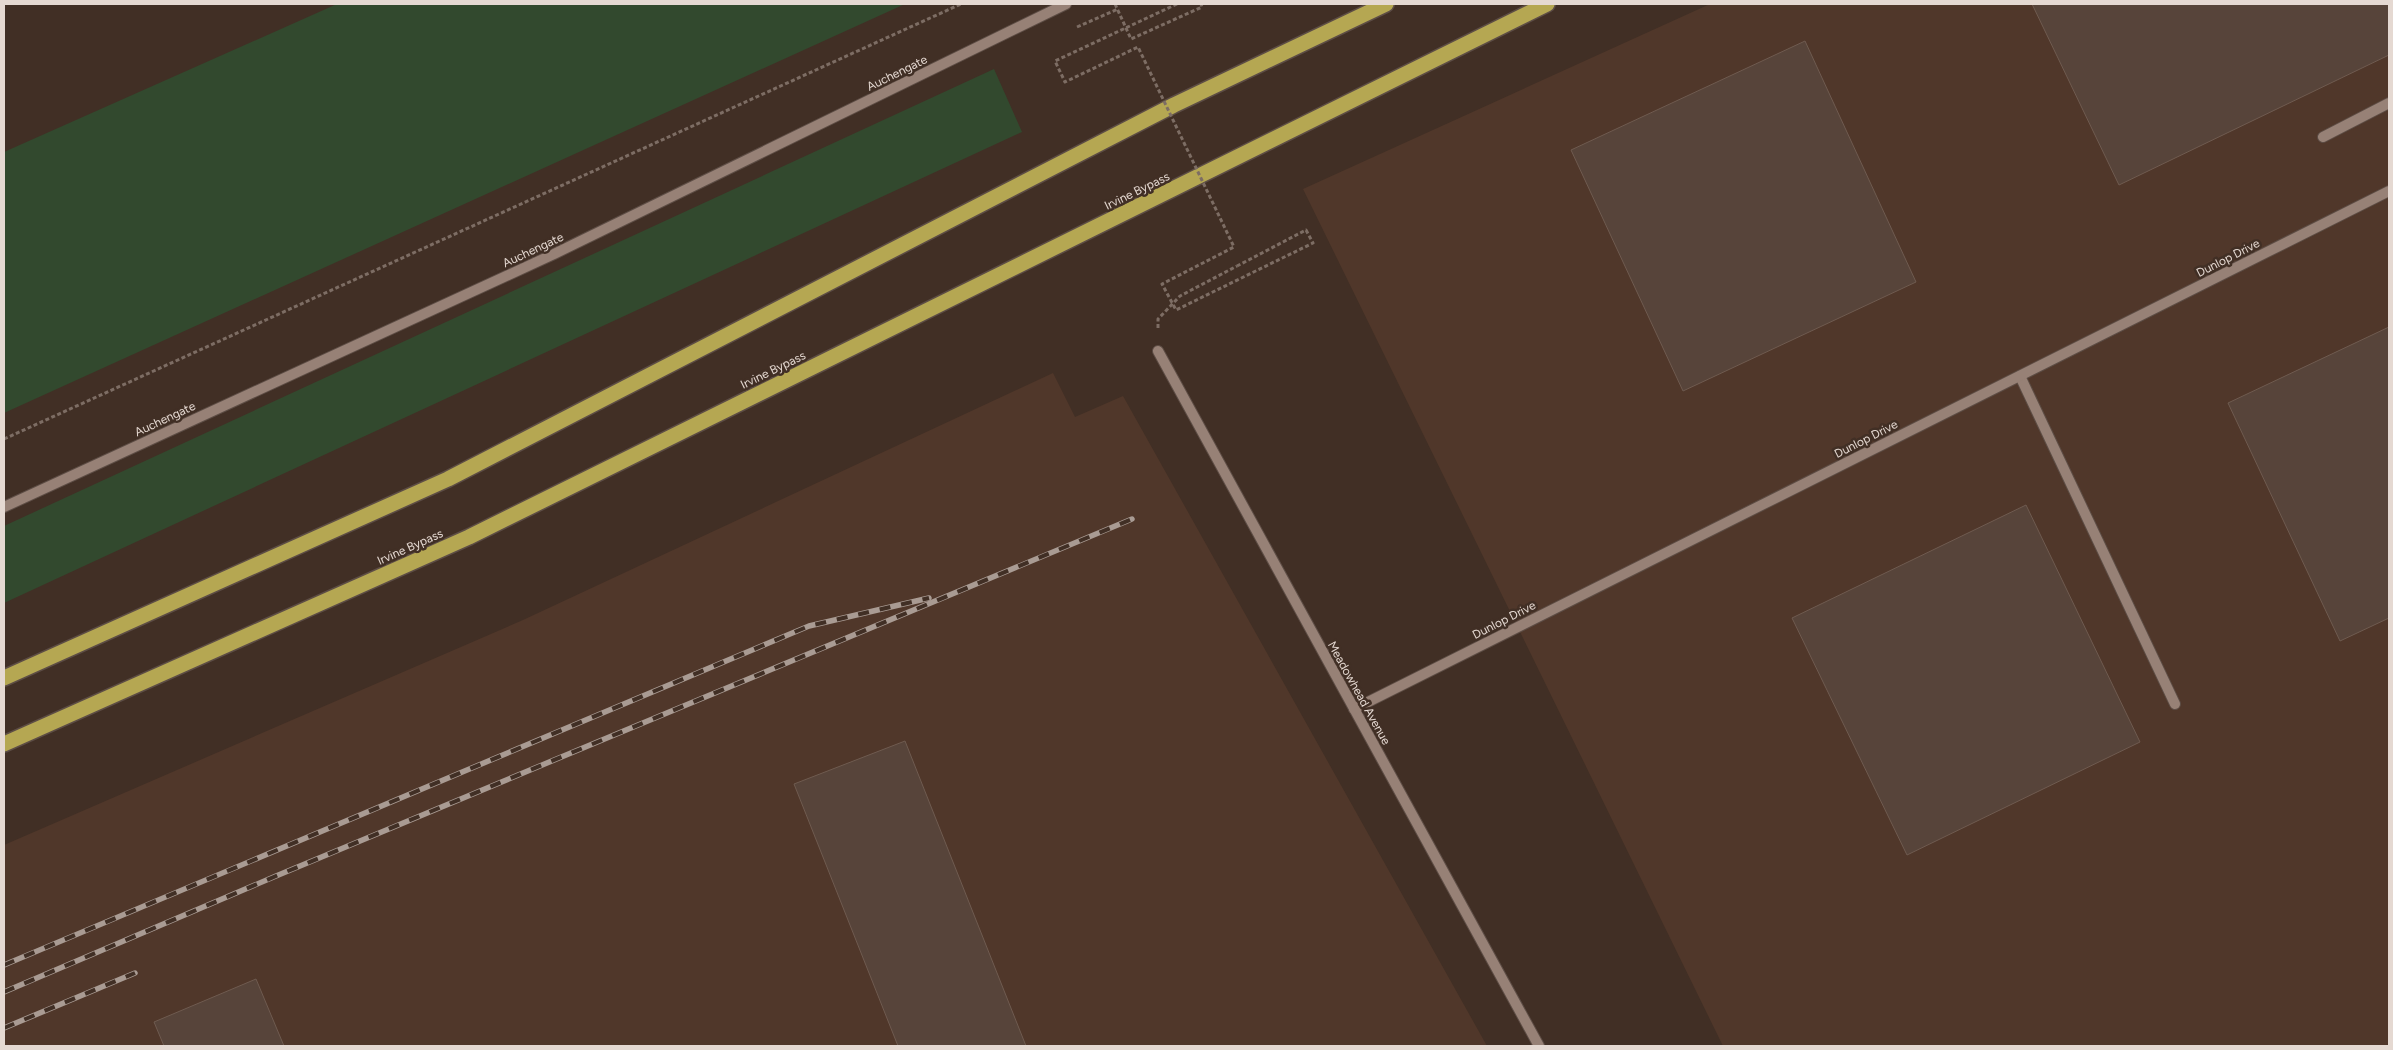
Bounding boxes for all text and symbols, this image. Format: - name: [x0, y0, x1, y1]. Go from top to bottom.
- street label: Auchengate: [865, 52, 930, 94]
- street label: Irvine Bypass: [1102, 169, 1172, 213]
- street label: Auchengate: [500, 230, 566, 270]
- street label: Dunlop Drive: [2194, 236, 2262, 280]
- street label: Irvine Bypass: [738, 348, 808, 392]
- street label: Auchengate: [132, 399, 198, 439]
- street label: Dunlop Drive: [1832, 417, 1900, 461]
- street label: Irvine Bypass: [375, 526, 445, 568]
- street label: Dunlop Drive: [1470, 598, 1538, 642]
- street label: Meadowhead Avenue: [1325, 639, 1393, 748]

